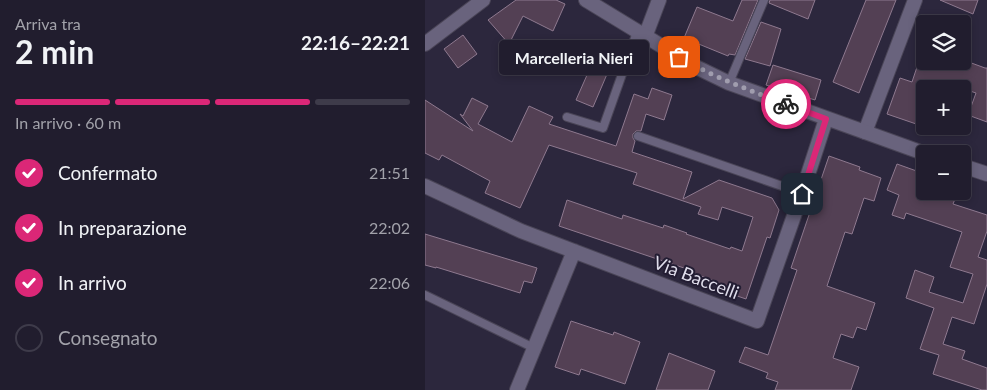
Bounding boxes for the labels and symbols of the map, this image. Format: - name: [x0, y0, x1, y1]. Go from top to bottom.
- pin: [658, 36, 700, 78]
- callout: Marcelleria Nieri: [499, 40, 649, 74]
- courier: [761, 79, 811, 129]
- pin: [781, 173, 823, 215]
- street label: Via Baccelli: [651, 251, 742, 303]

